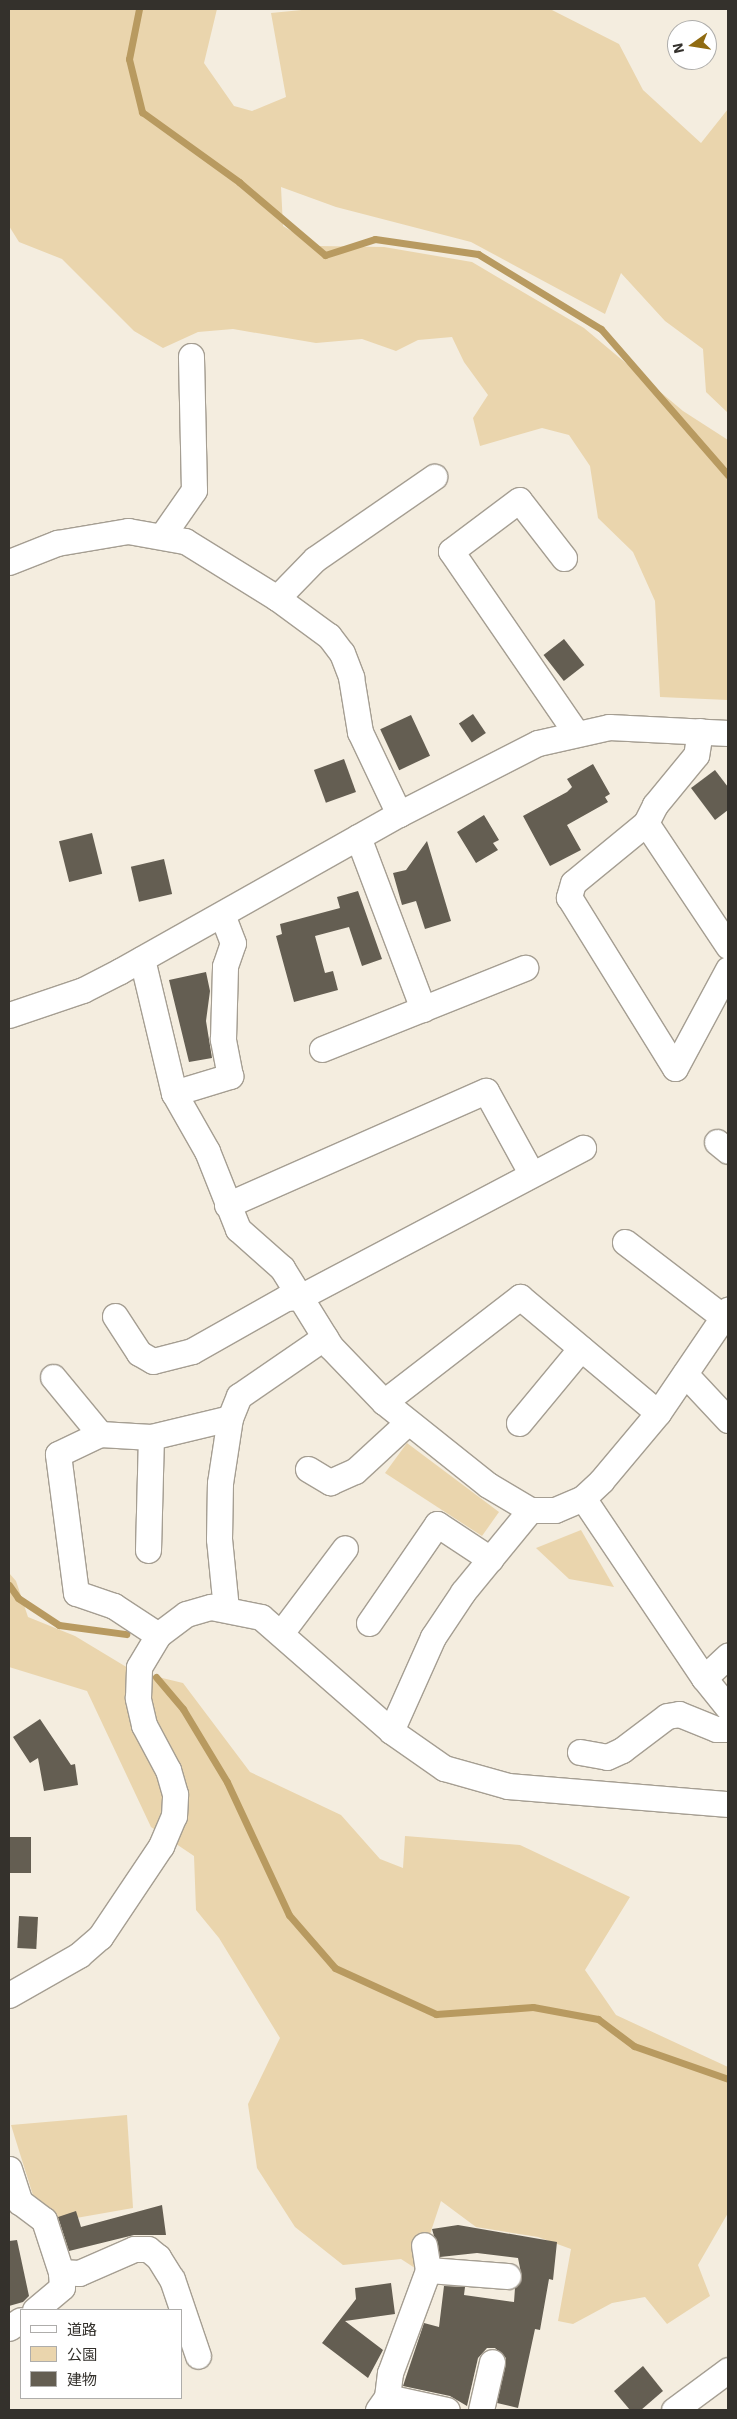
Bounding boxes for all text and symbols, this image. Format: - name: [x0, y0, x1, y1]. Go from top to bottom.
- north arrow: [667, 20, 717, 70]
- text: N: [668, 41, 688, 55]
- legend: [20, 2309, 182, 2399]
- text: 道路: [67, 2320, 97, 2339]
- text: 公園: [67, 2345, 97, 2364]
- text: 建物: [67, 2370, 97, 2389]

